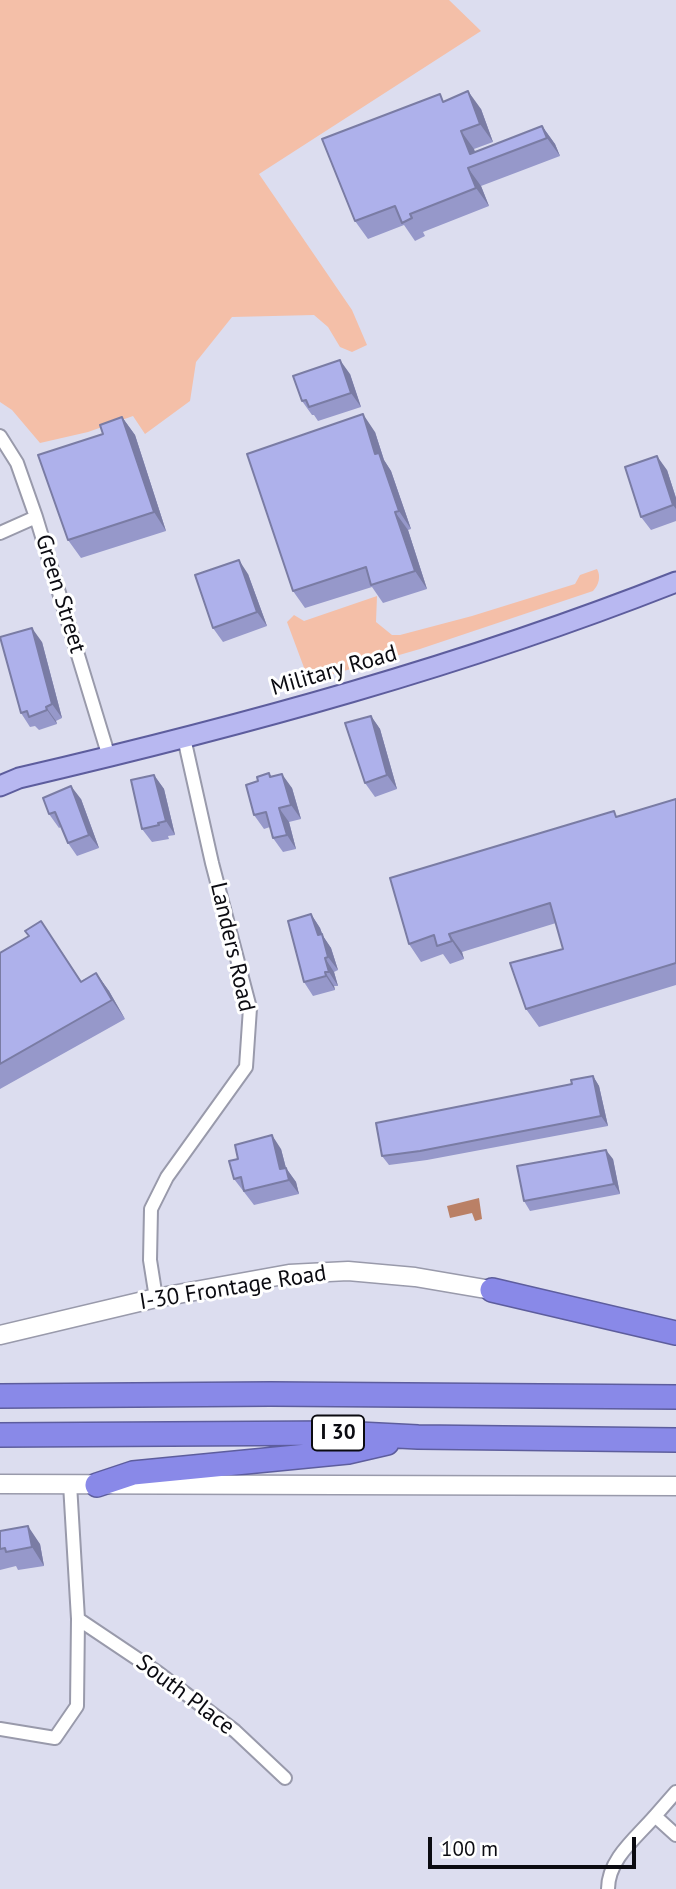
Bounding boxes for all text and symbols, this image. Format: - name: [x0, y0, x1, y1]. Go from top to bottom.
- street label: Green Street: [29, 531, 91, 657]
- street label: Military Road: [268, 640, 400, 702]
- street label: Landers Road: [204, 880, 260, 1014]
- street label: I-30 Frontage Road: [138, 1260, 328, 1316]
- road number: I 30: [312, 1416, 364, 1450]
- street label: South Place: [130, 1649, 240, 1741]
- scale bar: [431, 1822, 639, 1866]
- text: 100 m: [441, 1835, 498, 1862]

